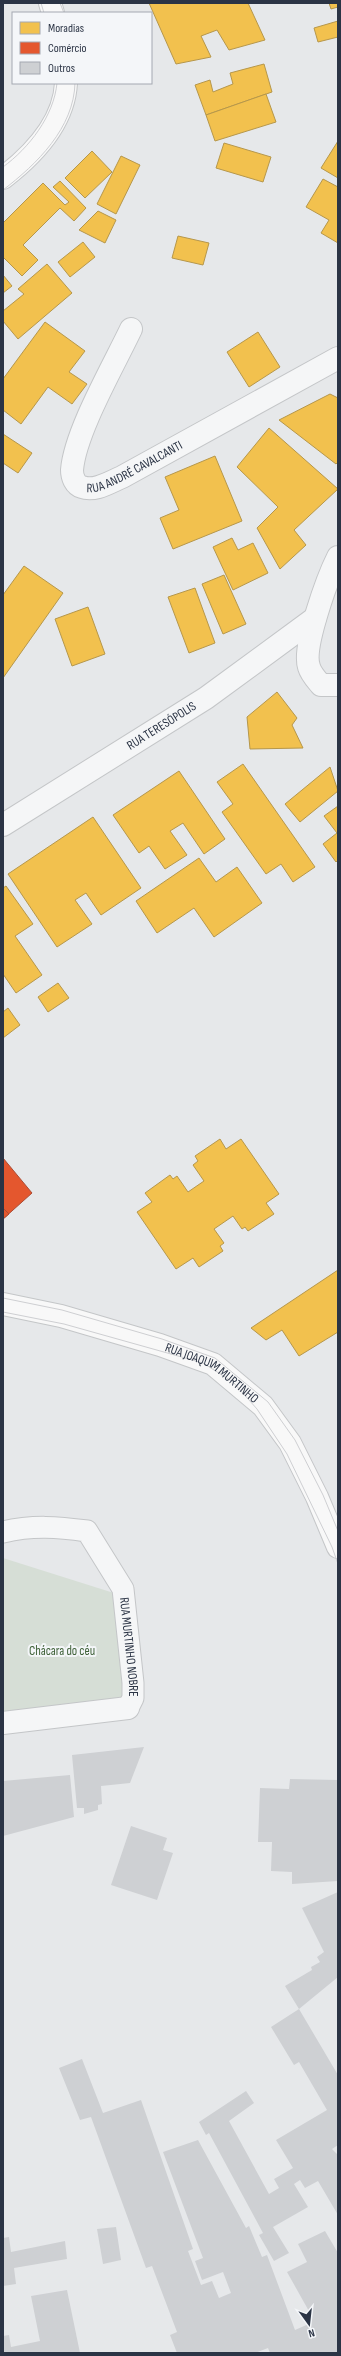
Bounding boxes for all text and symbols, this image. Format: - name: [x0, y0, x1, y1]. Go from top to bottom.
- legend: [12, 12, 152, 84]
- text: Moradias: [48, 21, 84, 36]
- text: Comércio: [48, 41, 87, 56]
- text: Outros: [48, 61, 75, 76]
- street label: RUA ANDRÉ CAVALCANTI: [86, 437, 185, 496]
- street label: RUA TERESÓPOLIS: [124, 698, 200, 754]
- street label: RUA JOAQUIM MURTINHO: [163, 1339, 262, 1407]
- street label: RUA MURTINHO NOBRE: [116, 1596, 141, 1697]
- park label: Chácara do céu: [29, 1643, 95, 1659]
- north arrow: [289, 2304, 329, 2344]
- text: N: [307, 2326, 316, 2340]

